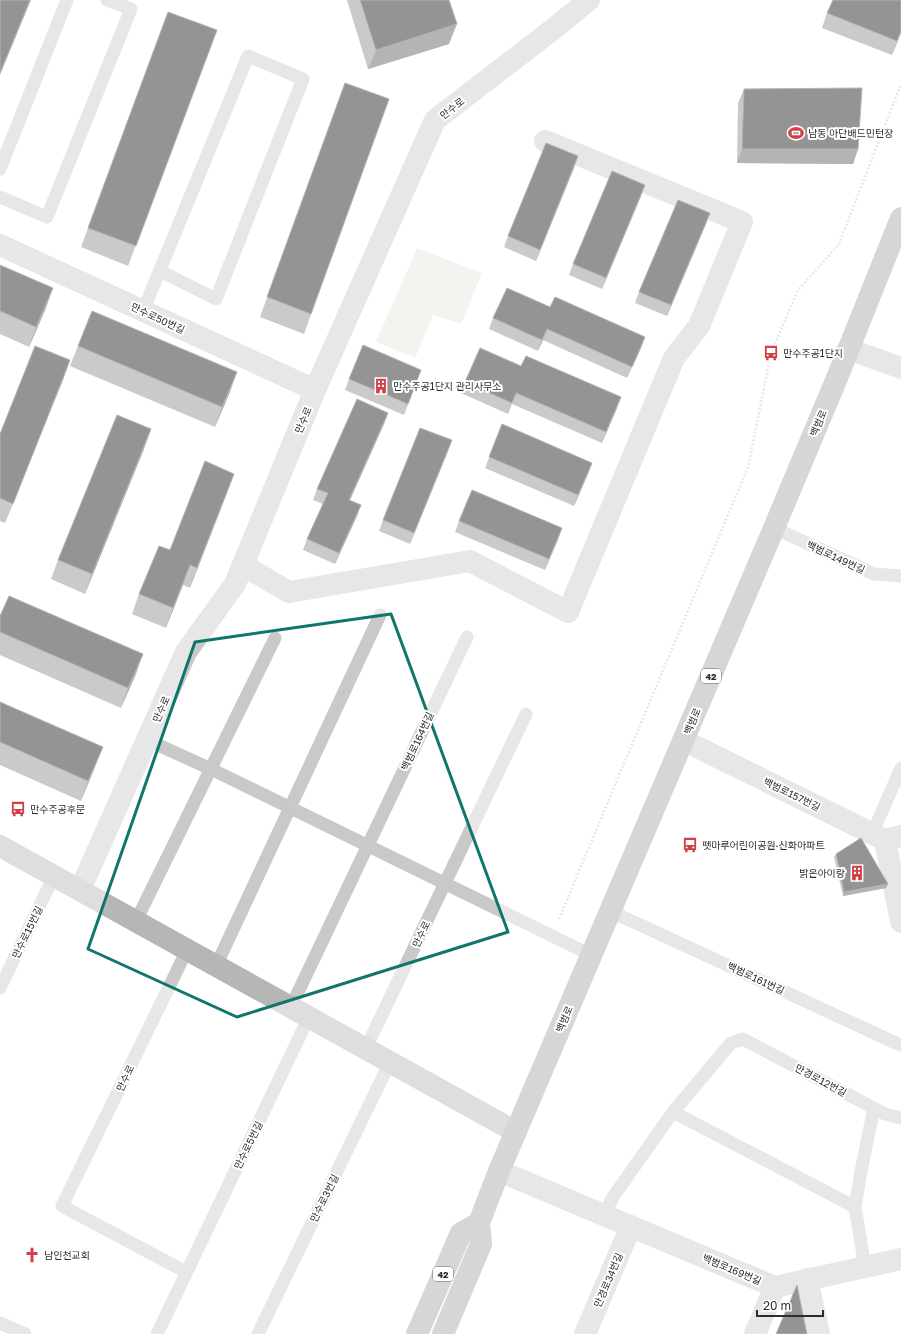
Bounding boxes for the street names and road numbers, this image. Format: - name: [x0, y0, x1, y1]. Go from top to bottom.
- street label: 만수로: [437, 95, 467, 121]
- street label: 만수로50번길: [129, 300, 187, 336]
- street label: 만수로: [292, 405, 314, 435]
- street label: 백범로: [807, 408, 829, 438]
- street label: 백범로149번길: [805, 538, 867, 576]
- road number: 42: [701, 669, 721, 683]
- street label: 만수로: [150, 694, 172, 724]
- street label: 백범로: [681, 706, 703, 736]
- street label: 백범로164번길: [398, 710, 436, 772]
- street label: 백범로157번길: [762, 775, 822, 813]
- street label: 만수로15번길: [9, 904, 45, 960]
- street label: 만수로: [410, 919, 432, 949]
- street label: 백범로161번길: [725, 960, 787, 996]
- street label: 백범로: [553, 1004, 575, 1034]
- street label: 만경로12번길: [793, 1061, 849, 1099]
- street label: 만수로: [114, 1063, 136, 1093]
- street label: 만수로5번길: [231, 1119, 265, 1171]
- street label: 만수로3번길: [307, 1172, 341, 1224]
- street label: 만경로34번길: [591, 1251, 625, 1309]
- street label: 백범로169번길: [701, 1251, 763, 1287]
- road number: 42: [433, 1267, 453, 1281]

